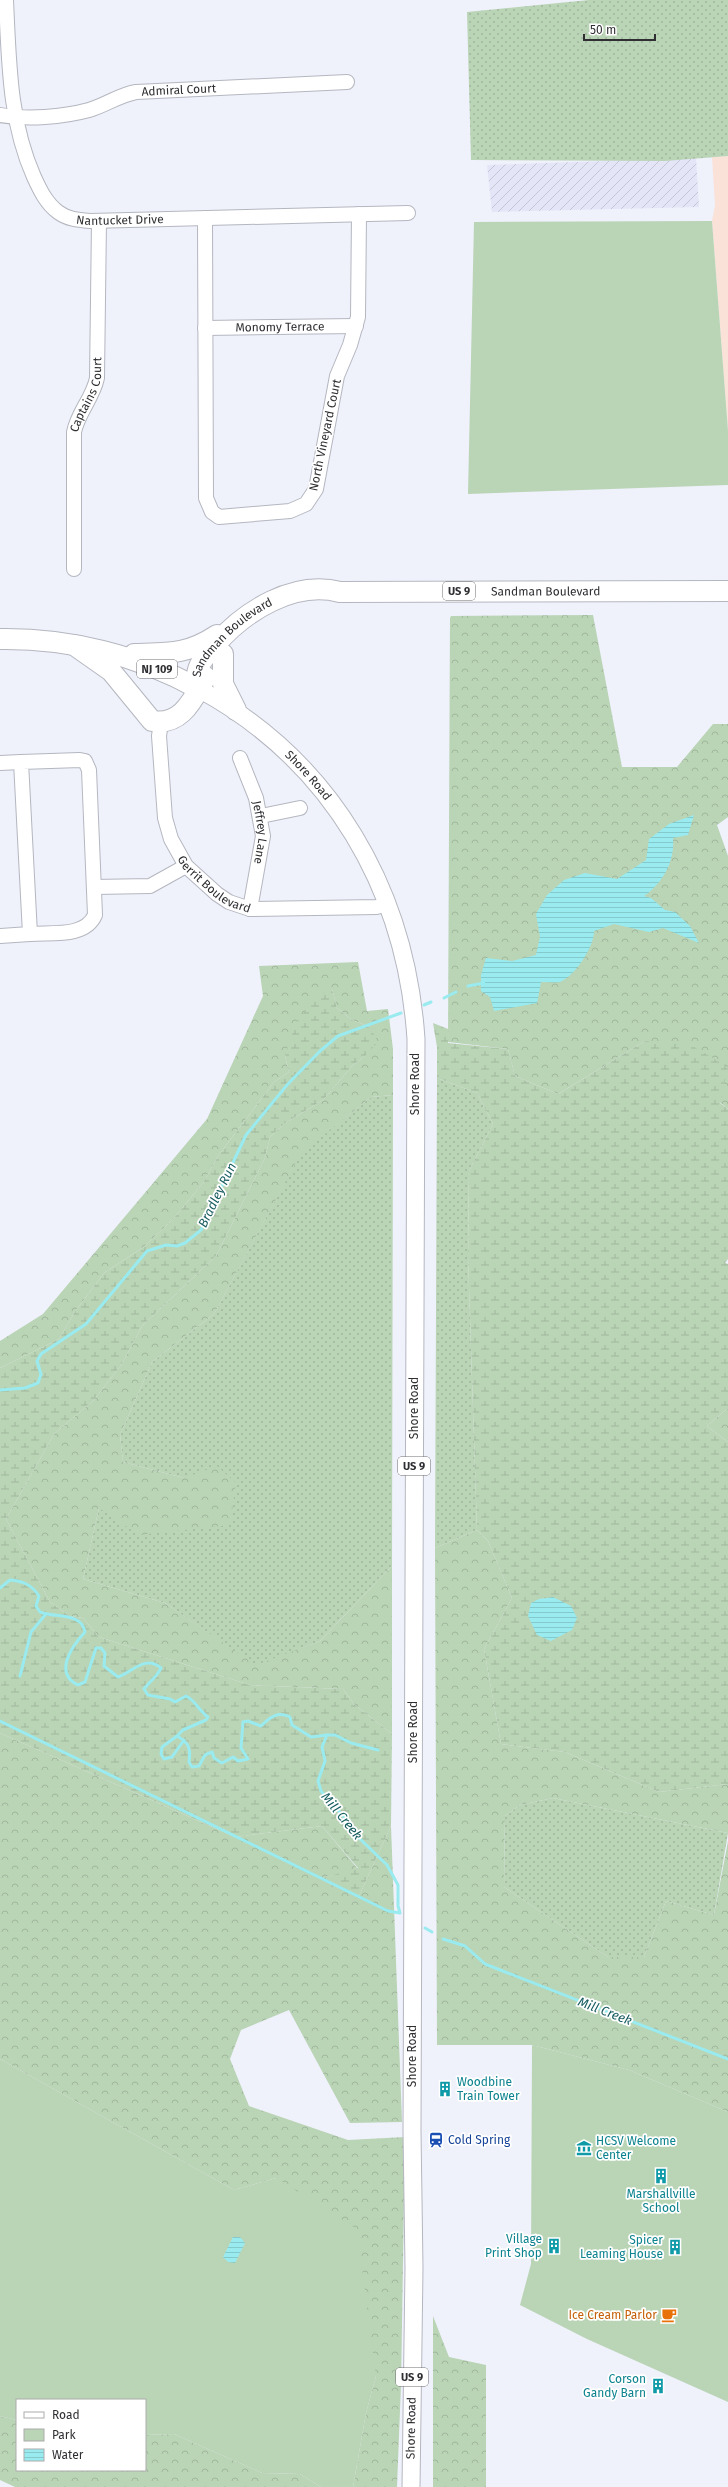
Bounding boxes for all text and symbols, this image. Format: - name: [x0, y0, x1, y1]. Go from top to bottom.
- scale bar: [584, 16, 655, 42]
- text: 50 m: [590, 23, 616, 37]
- street label: Admiral Court: [141, 81, 217, 99]
- street label: Nantucket Drive: [75, 212, 164, 228]
- street label: Monomy Terrace: [235, 319, 325, 335]
- street label: Captains Court: [67, 356, 104, 434]
- street label: North Vineyard Court: [306, 377, 344, 492]
- road number: US 9: [443, 582, 475, 600]
- street label: Sandman Boulevard: [491, 584, 600, 599]
- street label: Sandman Boulevard: [190, 595, 275, 678]
- road number: NJ 109: [137, 660, 177, 678]
- street label: Shore Road: [282, 747, 334, 803]
- street label: Jeffrey Lane: [250, 800, 270, 865]
- street label: Gerrit Boulevard: [175, 853, 252, 916]
- street label: Shore Road: [408, 1053, 422, 1115]
- water label: Bradley Run: [195, 1160, 239, 1230]
- street label: Shore Road: [407, 1377, 421, 1439]
- road number: US 9: [398, 1457, 430, 1475]
- street label: Shore Road: [406, 1701, 420, 1763]
- water label: Mill Creek: [318, 1789, 366, 1843]
- water label: Mill Creek: [576, 1994, 634, 2028]
- street label: Shore Road: [405, 2025, 419, 2087]
- place label: Woodbine Train Tower: [457, 2075, 520, 2103]
- building icon: Woodbine Train Tower: [436, 2080, 454, 2098]
- station icon: Cold Spring: [427, 2131, 445, 2149]
- place label: Cold Spring: [448, 2133, 511, 2147]
- place label: HCSV Welcome Center: [596, 2134, 676, 2162]
- museum icon: HCSV Welcome Center: [575, 2139, 593, 2157]
- building icon: Marshallville School: [652, 2167, 670, 2185]
- place label: Marshallville School: [626, 2187, 696, 2215]
- place label: Village Print Shop: [485, 2232, 542, 2260]
- place label: Spicer Leaming House: [580, 2233, 663, 2261]
- building icon: Village Print Shop: [545, 2237, 563, 2255]
- building icon: Spicer Leaming House: [666, 2238, 684, 2256]
- cafe icon: Ice Cream Parlor: [660, 2306, 678, 2324]
- place label: Ice Cream Parlor: [568, 2308, 657, 2322]
- road number: US 9: [396, 2368, 428, 2386]
- place label: Corson Gandy Barn: [583, 2372, 646, 2400]
- building icon: Corson Gandy Barn: [649, 2377, 667, 2395]
- street label: Shore Road: [403, 2397, 419, 2459]
- legend: [16, 2399, 146, 2471]
- text: Road: [52, 2408, 80, 2422]
- text: Park: [52, 2428, 76, 2442]
- text: Water: [52, 2448, 84, 2462]

